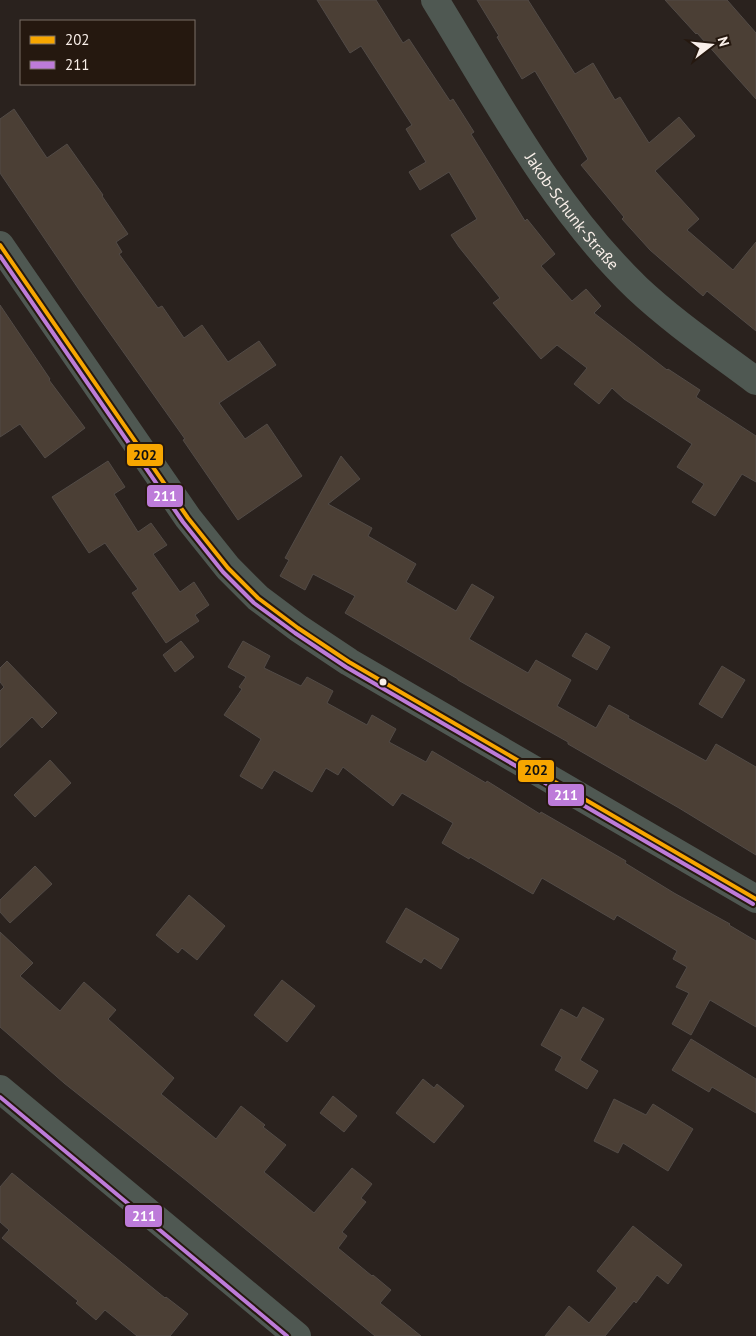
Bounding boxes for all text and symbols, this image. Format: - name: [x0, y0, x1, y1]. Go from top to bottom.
- legend: [20, 20, 195, 85]
- north arrow: [686, 20, 736, 70]
- text: 202: [65, 30, 90, 49]
- text: N: [714, 35, 733, 48]
- text: 211: [65, 55, 90, 74]
- street label: Jakob-Schunk-Straße: [521, 148, 624, 274]
- line badge: 202: [126, 443, 164, 467]
- text: 202: [133, 446, 157, 464]
- line badge: 211: [146, 484, 184, 508]
- text: 211: [153, 487, 177, 505]
- unlabelled marker: [378, 677, 388, 687]
- line badge: 202: [517, 759, 555, 783]
- text: 202: [524, 761, 548, 779]
- line badge: 211: [547, 783, 585, 807]
- text: 211: [554, 786, 578, 804]
- line badge: 211: [124, 1204, 163, 1228]
- text: 211: [132, 1207, 156, 1225]

